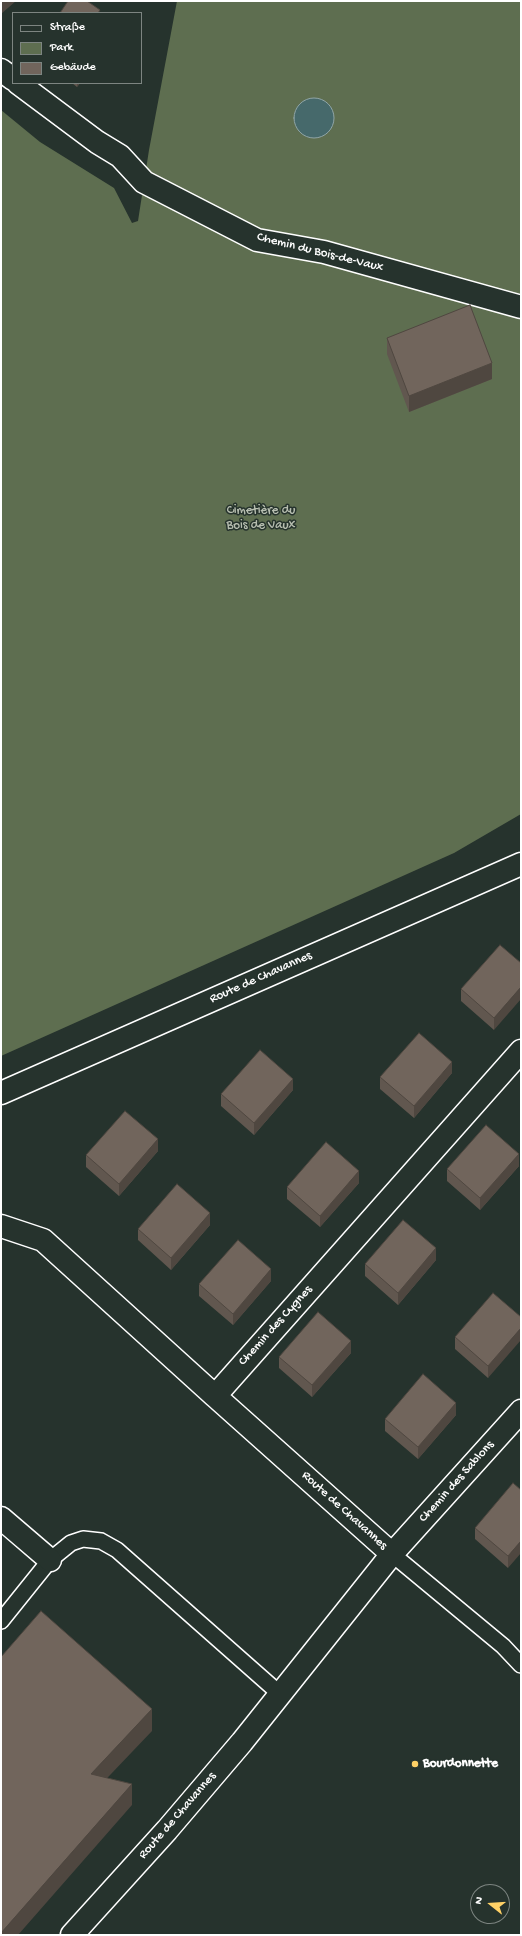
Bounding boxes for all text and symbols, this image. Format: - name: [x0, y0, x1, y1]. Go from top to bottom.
- legend: [12, 12, 142, 84]
- text: Straße: [50, 21, 85, 35]
- text: Park: [50, 41, 73, 55]
- text: Gebäude: [50, 61, 96, 75]
- street label: Chemin du Bois-de-Vaux: [255, 230, 385, 276]
- park label: Cimetière du Bois de Vaux: [227, 503, 295, 534]
- street label: Route de Chavannes: [207, 948, 315, 1008]
- street label: Chemin des Cygnes: [236, 1283, 316, 1369]
- street label: Chemin des Sablons: [416, 1438, 498, 1526]
- street label: Route de Chavannes: [298, 1468, 390, 1554]
- place label: Bourdonnette: [423, 1756, 498, 1772]
- marker: Bourdonnette: [410, 1759, 420, 1769]
- street label: Route de Chavannes: [136, 1769, 220, 1863]
- north arrow: [470, 1884, 510, 1924]
- text: N: [473, 1896, 486, 1906]

